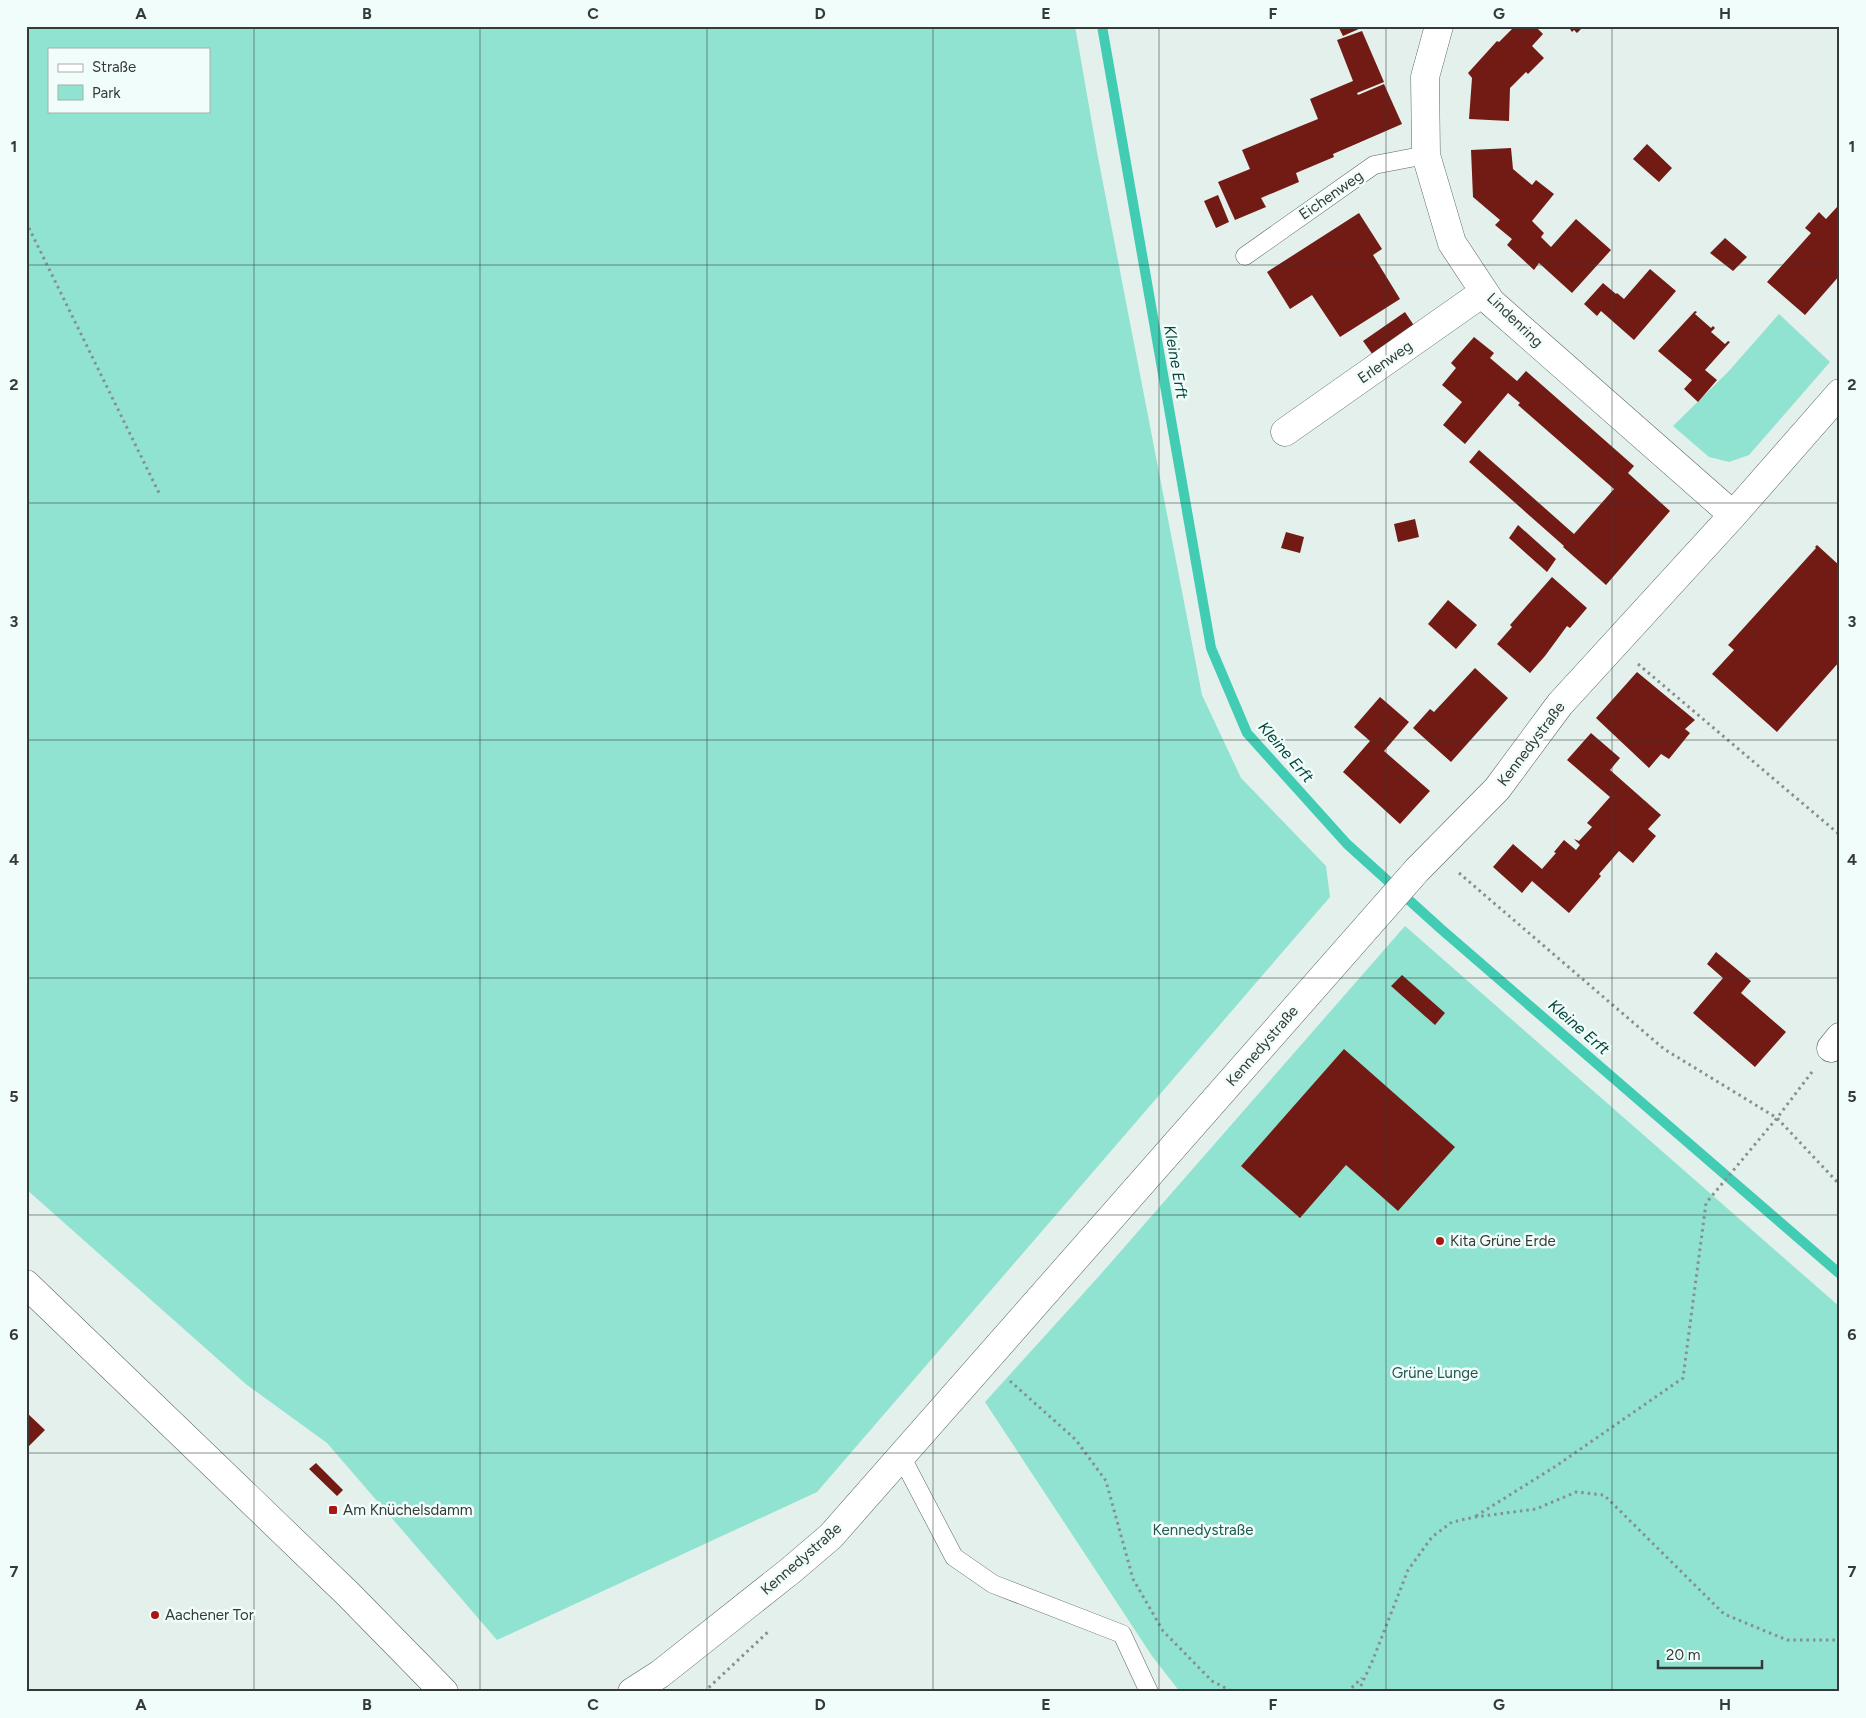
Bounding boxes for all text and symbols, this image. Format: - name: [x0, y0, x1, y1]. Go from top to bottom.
- text: A: [135, 4, 147, 23]
- text: B: [362, 4, 372, 23]
- text: C: [587, 4, 599, 23]
- text: D: [814, 4, 826, 23]
- text: E: [1041, 4, 1051, 23]
- text: F: [1269, 4, 1278, 23]
- text: G: [1493, 4, 1505, 23]
- text: H: [1719, 4, 1731, 23]
- legend: [48, 48, 210, 112]
- text: Straße: [92, 58, 136, 76]
- text: Park: [92, 84, 121, 102]
- text: 1: [11, 137, 17, 156]
- text: 1: [1849, 137, 1855, 156]
- street label: Eichenweg: [1296, 166, 1366, 224]
- street label: Lindenring: [1483, 289, 1547, 351]
- water label: Kleine Erft: [1160, 324, 1192, 401]
- street label: Erlenweg: [1354, 337, 1416, 387]
- text: 2: [9, 375, 19, 394]
- text: 2: [1847, 375, 1857, 394]
- text: 3: [10, 612, 19, 631]
- text: 3: [1848, 612, 1857, 631]
- street label: Kennedystraße: [1493, 698, 1569, 790]
- water label: Kleine Erft: [1254, 718, 1318, 787]
- text: 4: [9, 850, 19, 869]
- text: 4: [1847, 850, 1857, 869]
- water label: Kleine Erft: [1545, 995, 1614, 1059]
- street label: Kennedystraße: [1222, 1002, 1302, 1090]
- text: 5: [9, 1087, 19, 1106]
- text: 5: [1847, 1087, 1857, 1106]
- place label: Kita Grüne Erde: [1450, 1232, 1556, 1250]
- marker: Kita Grüne Erde: [1434, 1235, 1446, 1247]
- text: 6: [9, 1325, 19, 1344]
- text: 6: [1847, 1325, 1857, 1344]
- park label: Grüne Lunge: [1392, 1364, 1478, 1382]
- place label: Am Knüchelsdamm: [343, 1501, 472, 1519]
- marker: Am Knüchelsdamm: [327, 1504, 339, 1516]
- street label: Kennedystraße: [757, 1519, 845, 1599]
- park label: Kennedystraße: [1153, 1521, 1253, 1539]
- text: 7: [10, 1562, 19, 1581]
- text: 7: [1848, 1562, 1857, 1581]
- place label: Aachener Tor: [165, 1606, 254, 1624]
- marker: Aachener Tor: [149, 1609, 161, 1621]
- scale bar: [1658, 1638, 1762, 1670]
- text: 20 m: [1666, 1646, 1700, 1664]
- text: A: [135, 1695, 147, 1714]
- text: B: [362, 1695, 372, 1714]
- text: C: [587, 1695, 599, 1714]
- text: D: [814, 1695, 826, 1714]
- text: E: [1041, 1695, 1051, 1714]
- text: F: [1269, 1695, 1278, 1714]
- text: G: [1493, 1695, 1505, 1714]
- text: H: [1719, 1695, 1731, 1714]

